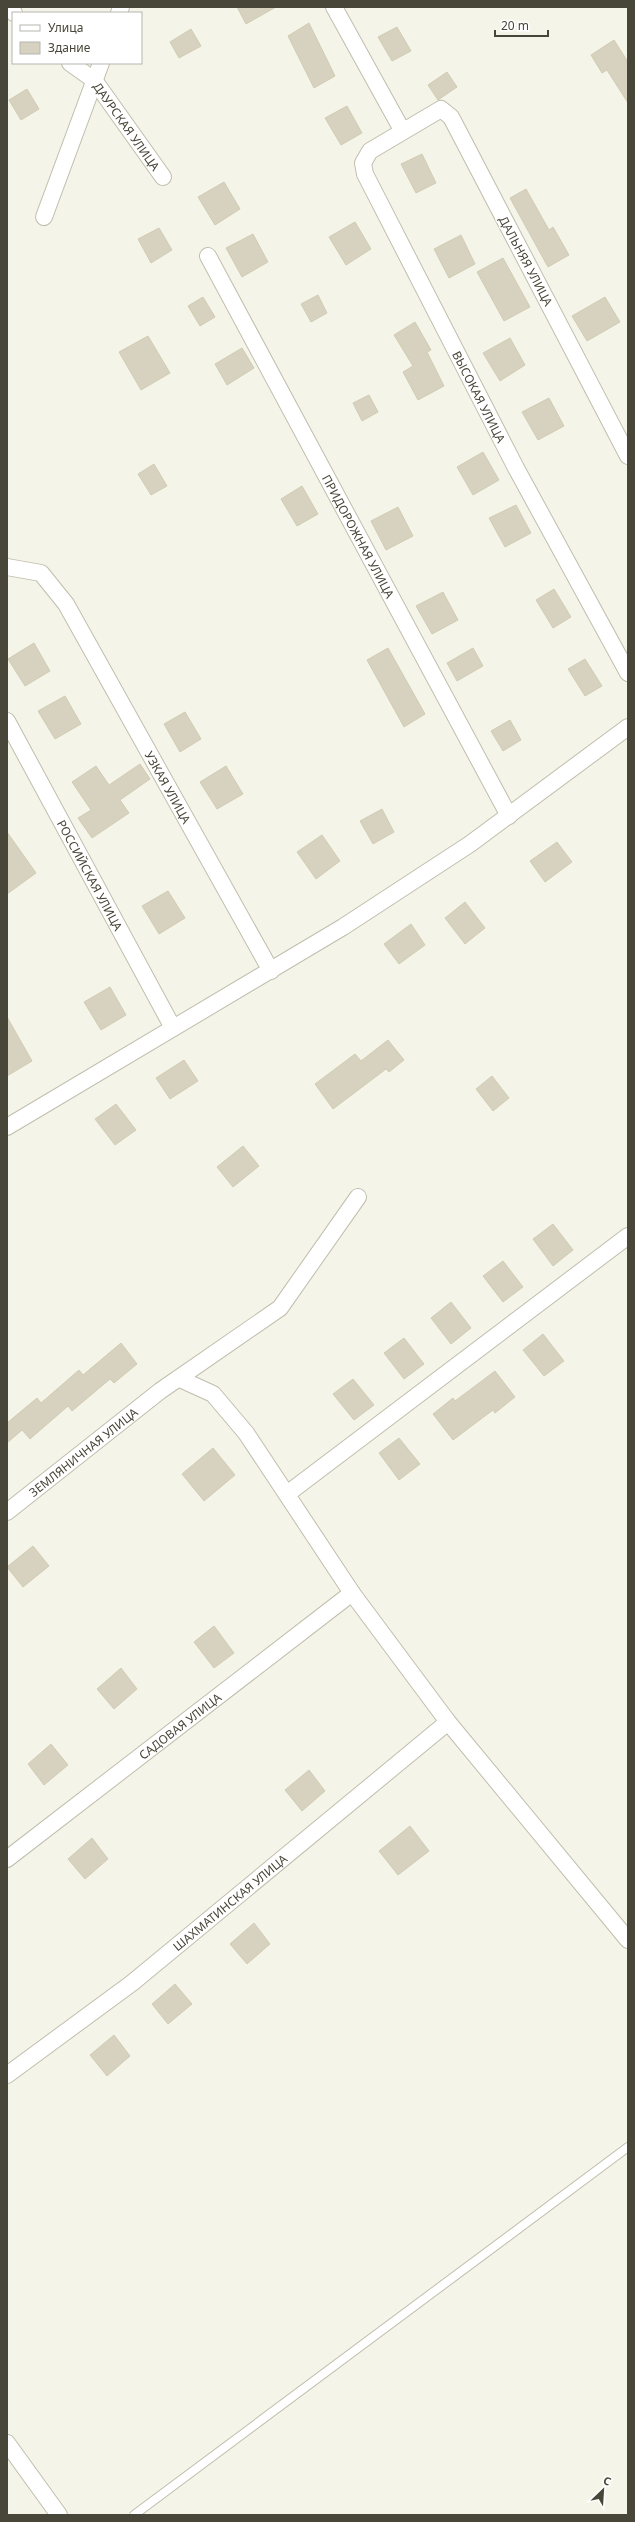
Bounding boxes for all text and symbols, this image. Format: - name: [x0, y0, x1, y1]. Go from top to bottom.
- legend: [12, 12, 142, 64]
- scale bar: [495, 12, 548, 38]
- text: 20 m: [501, 17, 529, 34]
- text: Улица: [48, 19, 83, 36]
- text: Здание: [48, 39, 91, 56]
- street label: ДАУРСКАЯ УЛИЦА: [90, 79, 164, 174]
- street label: ДАЛЬНЯЯ УЛИЦА: [495, 213, 557, 309]
- street label: ВЫСОКАЯ УЛИЦА: [449, 348, 510, 446]
- street label: ПРИДОРОЖНАЯ УЛИЦА: [318, 471, 399, 601]
- street label: УЗКАЯ УЛИЦА: [141, 748, 195, 827]
- street label: РОССИЙСКАЯ УЛИЦА: [53, 817, 127, 934]
- street label: ЗЕМЛЯНИЧНАЯ УЛИЦА: [25, 1403, 141, 1500]
- street label: САДОВАЯ УЛИЦА: [135, 1688, 225, 1763]
- street label: ШАХМАТИНСКАЯ УЛИЦА: [169, 1850, 291, 1955]
- north arrow: [583, 2470, 623, 2510]
- text: С: [601, 2472, 614, 2489]

